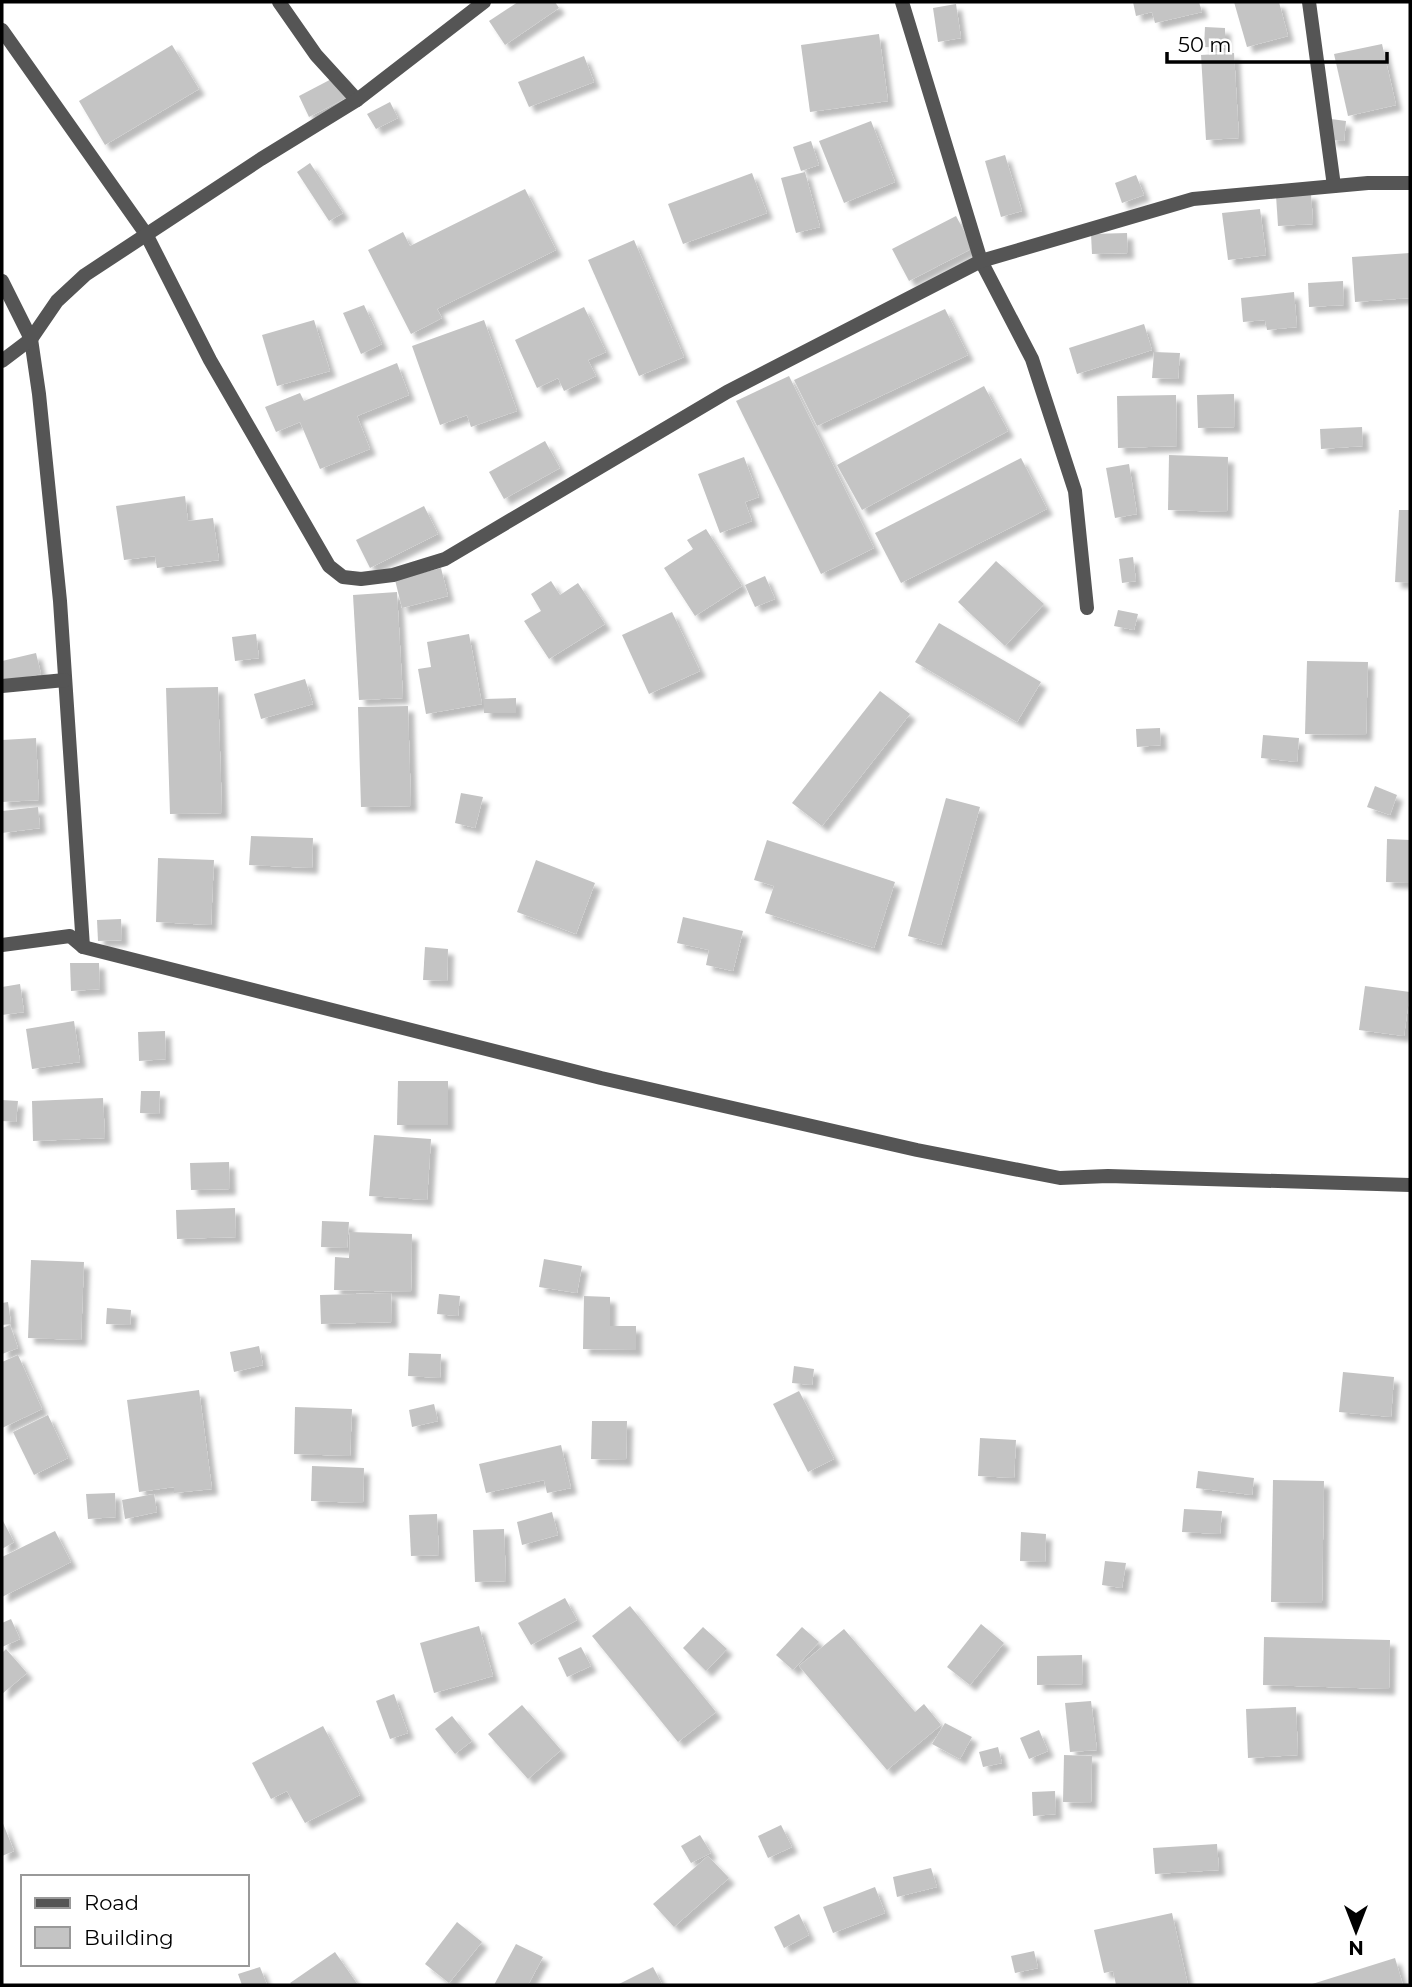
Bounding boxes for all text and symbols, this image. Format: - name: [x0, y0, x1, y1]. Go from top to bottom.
- scale bar: [1167, 21, 1388, 65]
- text: 50 m: [1178, 32, 1232, 57]
- legend: [21, 1875, 248, 1966]
- text: Road: [84, 1890, 139, 1915]
- north arrow: [1321, 1896, 1391, 1966]
- text: Building: [84, 1925, 174, 1950]
- text: N: [1348, 1936, 1364, 1959]

